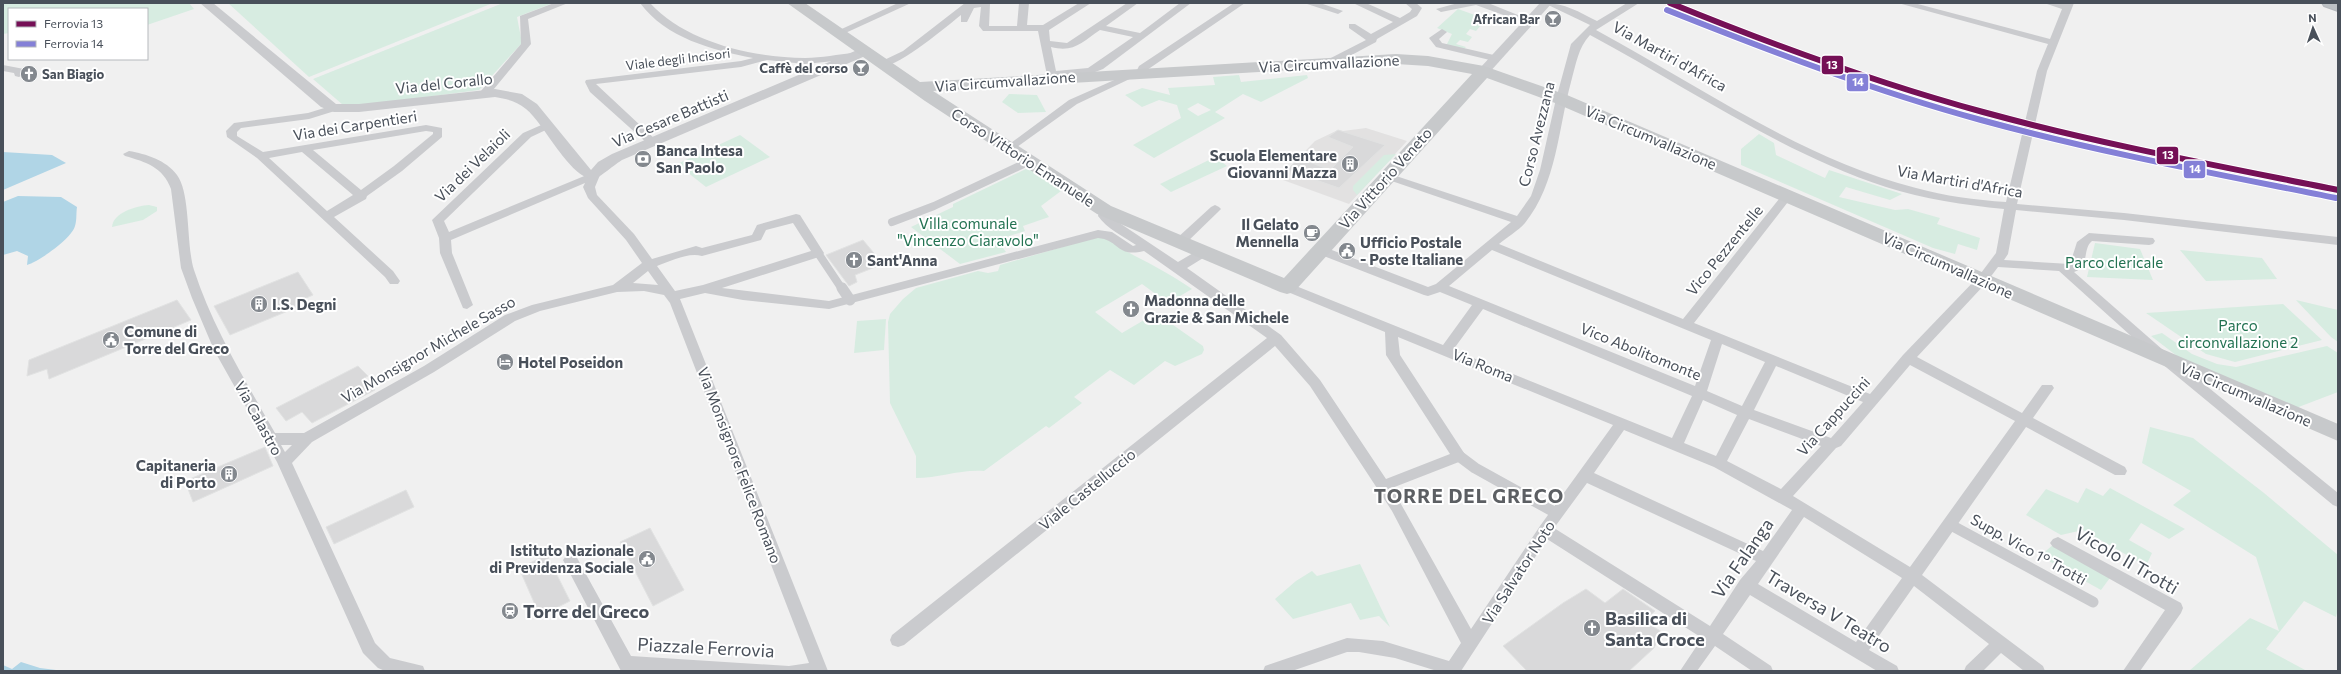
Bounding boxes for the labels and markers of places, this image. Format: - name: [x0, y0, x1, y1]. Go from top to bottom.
- bar icon: African Bar: [1543, 9, 1563, 29]
- place label: African Bar: [1473, 11, 1541, 27]
- bar icon: Caffè del corso: [851, 58, 871, 78]
- place label: Caffè del corso: [759, 60, 848, 76]
- church icon: San Biagio: [19, 64, 39, 84]
- place label: San Biagio: [42, 66, 105, 82]
- place label: Banca Intesa San Paolo: [656, 141, 743, 176]
- place label: Scuola Elementare Giovanni Mazza: [1210, 146, 1337, 181]
- bank icon: Banca Intesa San Paolo: [633, 149, 653, 169]
- building icon: Scuola Elementare Giovanni Mazza: [1340, 154, 1360, 174]
- place label: Il Gelato Mennella: [1235, 215, 1299, 250]
- cafe icon: Il Gelato Mennella: [1302, 223, 1322, 243]
- place label: Ufficio Postale - Poste Italiane: [1360, 233, 1463, 268]
- public building icon: Ufficio Postale - Poste Italiane: [1337, 241, 1357, 261]
- church icon: Sant'Anna: [844, 250, 864, 270]
- place label: Sant'Anna: [867, 251, 938, 269]
- place label: Madonna delle Grazie & San Michele: [1144, 291, 1289, 326]
- building icon: I.S. Degni: [249, 294, 269, 314]
- place label: I.S. Degni: [272, 295, 337, 313]
- church icon: Madonna delle Grazie & San Michele: [1121, 299, 1141, 319]
- place label: Comune di Torre del Greco: [124, 322, 229, 357]
- public building icon: Comune di Torre del Greco: [101, 330, 121, 350]
- hotel icon: Hotel Poseidon: [495, 352, 515, 372]
- place label: Hotel Poseidon: [518, 353, 623, 371]
- place label: Capitaneria di Porto: [136, 456, 216, 491]
- building icon: Capitaneria di Porto: [219, 464, 239, 484]
- place label: Istituto Nazionale di Previdenza Sociale: [489, 541, 634, 576]
- public building icon: Istituto Nazionale di Previdenza Sociale: [637, 549, 657, 569]
- place label: Torre del Greco: [523, 600, 649, 622]
- station icon: Torre del Greco: [500, 601, 520, 621]
- place label: Basilica di Santa Croce: [1605, 607, 1705, 650]
- church icon: Basilica di Santa Croce: [1582, 618, 1602, 638]

